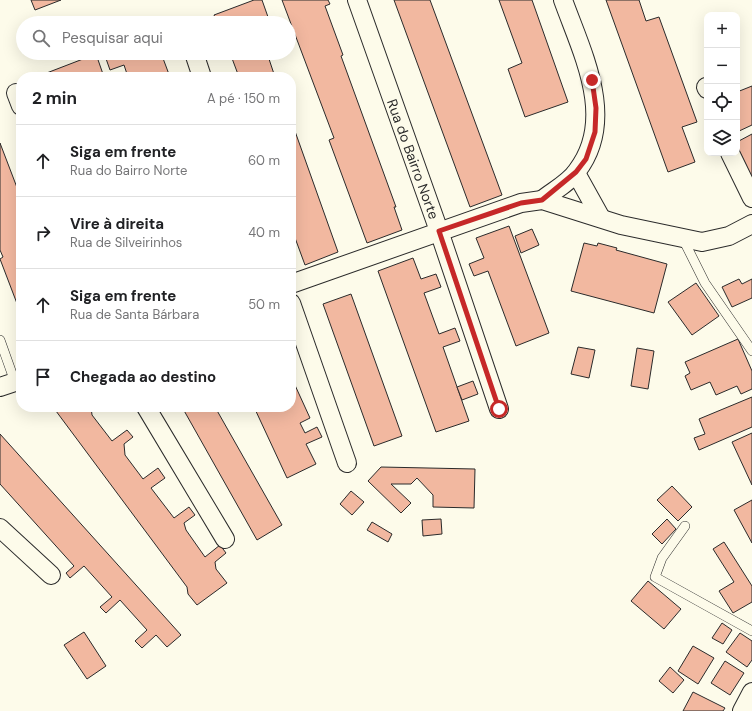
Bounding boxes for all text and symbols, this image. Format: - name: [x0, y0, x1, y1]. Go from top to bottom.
- map controls: [704, 12, 740, 156]
- button: +: [704, 12, 740, 48]
- search box: [16, 16, 296, 60]
- icon: search: [30, 27, 52, 49]
- text: Pesquisar aqui: [62, 28, 163, 48]
- button: −: [704, 48, 740, 84]
- route end: [583, 71, 601, 89]
- button: locate: [704, 84, 740, 120]
- text: 2 min: [32, 87, 77, 109]
- text: A pé · 150 m: [207, 90, 280, 107]
- street label: Rua do Bairro Norte: [383, 97, 443, 222]
- button: layers: [704, 120, 740, 156]
- text: Siga em frente: [70, 142, 176, 162]
- icon: ahead: [32, 150, 54, 172]
- text: 60 m: [248, 152, 280, 169]
- text: Rua do Bairro Norte: [70, 162, 187, 179]
- text: Vire à direita: [70, 214, 164, 234]
- icon: right: [32, 222, 54, 244]
- text: 40 m: [248, 224, 280, 241]
- text: Rua de Silveirinhos: [70, 234, 182, 251]
- text: Siga em frente: [70, 286, 176, 306]
- icon: ahead: [32, 294, 54, 316]
- text: 50 m: [248, 296, 280, 313]
- text: Rua de Santa Bárbara: [70, 306, 199, 323]
- icon: arrive: [32, 366, 54, 388]
- text: Chegada ao destino: [70, 367, 216, 387]
- route start: [490, 400, 508, 418]

